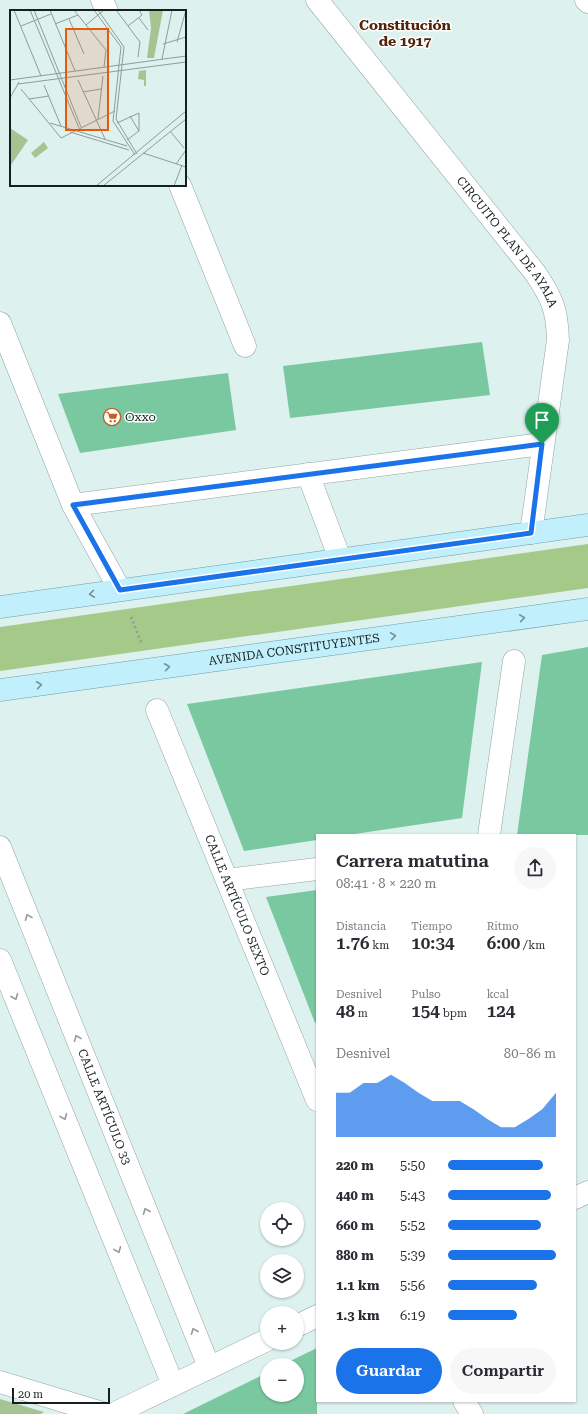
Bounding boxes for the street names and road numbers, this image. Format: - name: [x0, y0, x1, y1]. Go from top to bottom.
- street label: CIRCUITO PLAN DE AYALA: [454, 174, 560, 310]
- street label: AVENIDA CONSTITUYENTES: [208, 631, 381, 668]
- street label: CALLE ARTÍCULO SEXTO: [202, 833, 272, 978]
- street label: CALLE ARTÍCULO 33: [75, 1047, 134, 1167]

